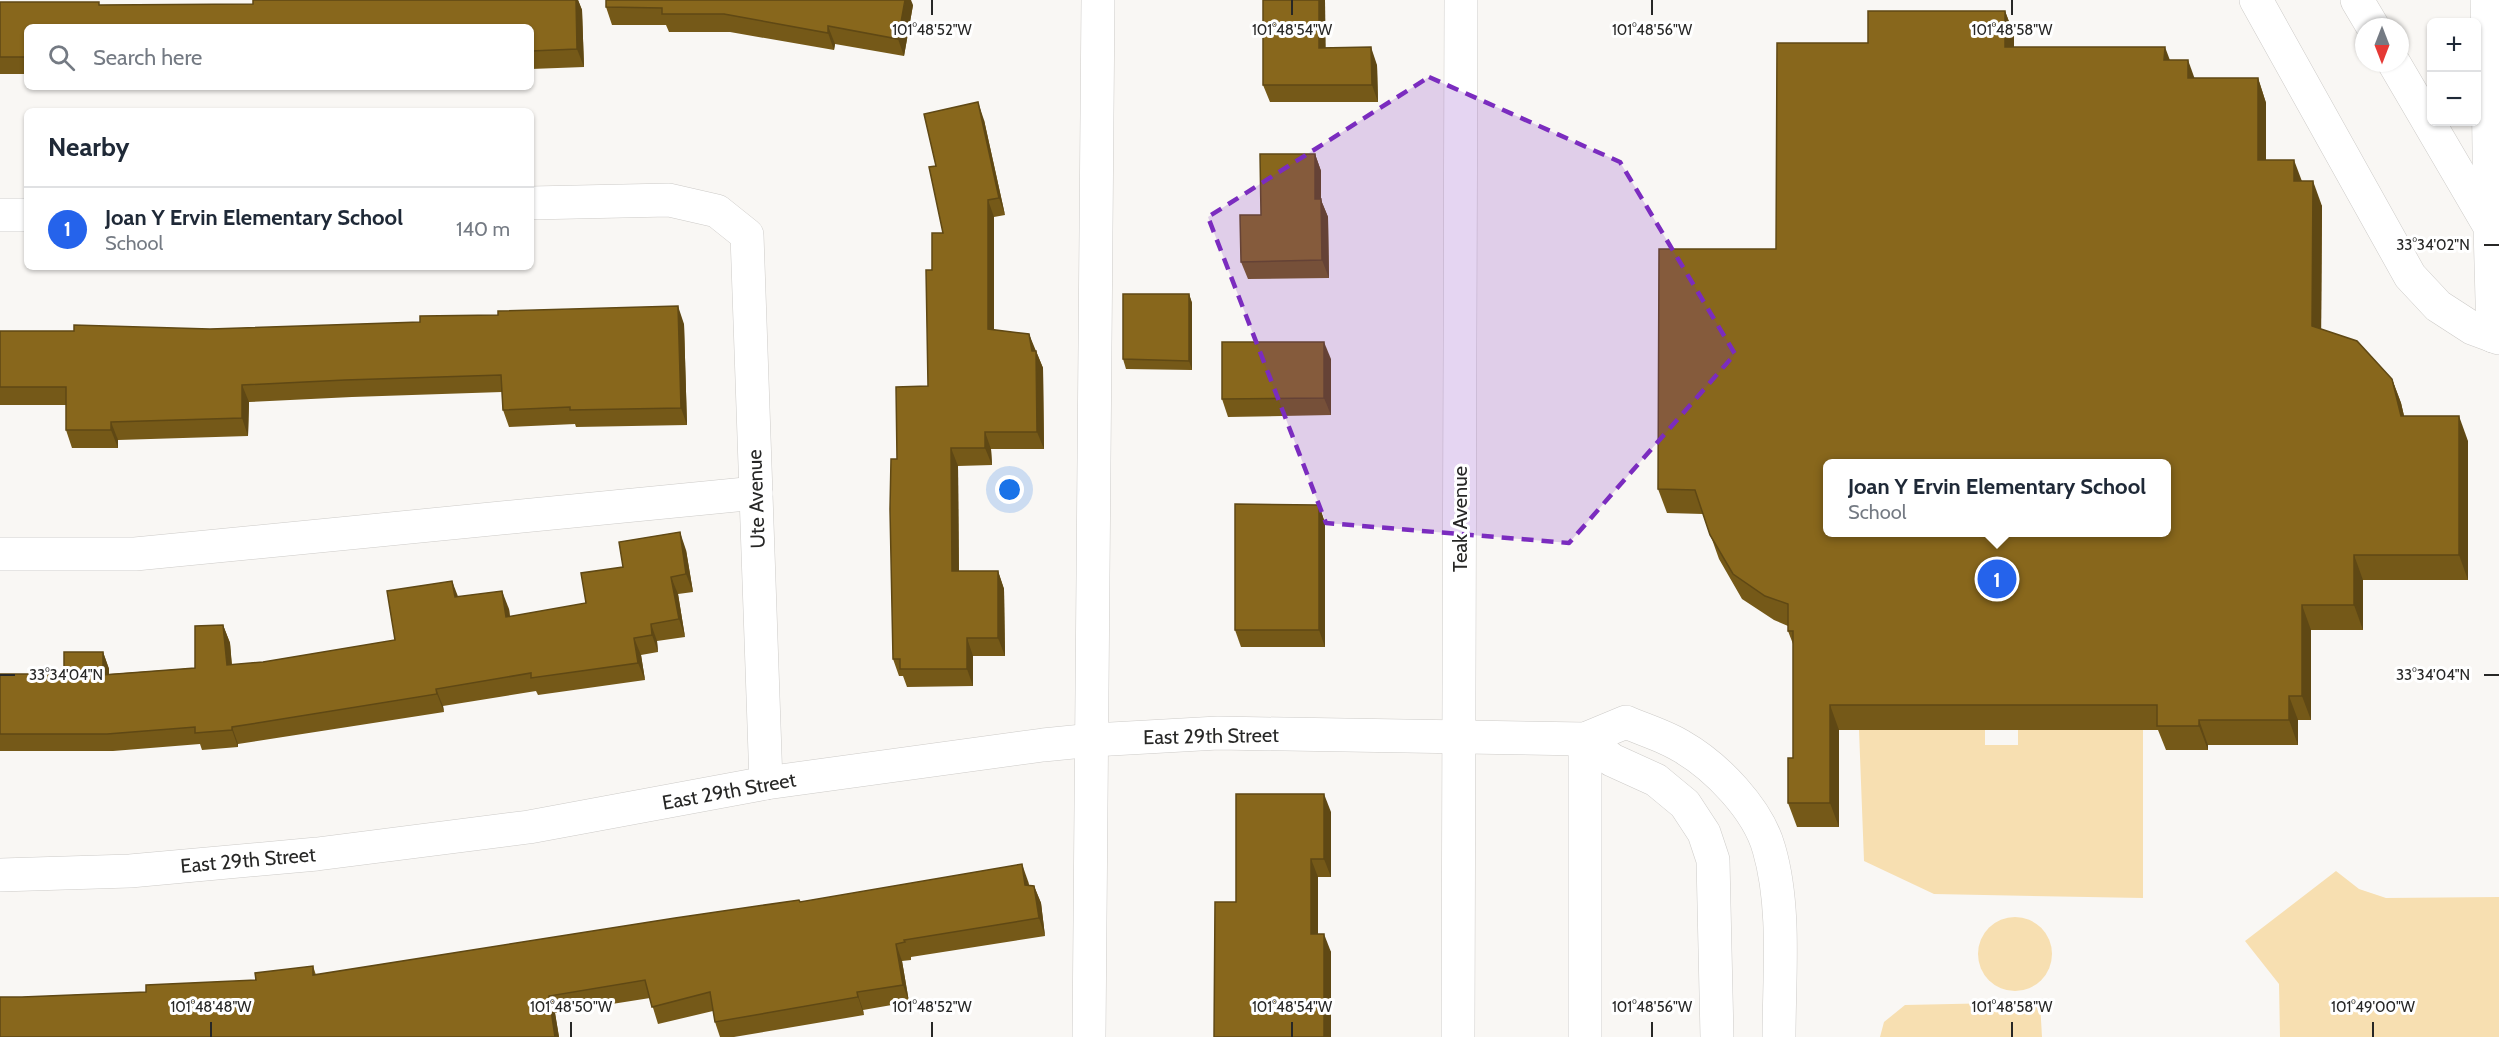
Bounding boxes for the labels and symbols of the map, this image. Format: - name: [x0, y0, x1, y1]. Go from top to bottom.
- north arrow: [2355, 18, 2409, 72]
- text: 101°48'52"W: [892, 21, 973, 39]
- text: 101°48'54"W: [1252, 21, 1333, 39]
- text: 101°48'56"W: [1612, 21, 1693, 39]
- text: 101°48'58"W: [1972, 21, 2053, 39]
- text: 33°34'02"N: [2396, 236, 2470, 254]
- street label: Ute Avenue: [742, 449, 770, 549]
- street label: Teak Avenue: [1448, 466, 1472, 572]
- your location: [995, 475, 1024, 504]
- pin: 1: [1978, 556, 2016, 602]
- text: 33°34'04"N: [29, 666, 103, 684]
- text: 33°34'04"N: [2396, 666, 2470, 684]
- street label: East 29th Street: [1143, 723, 1279, 749]
- street label: East 29th Street: [660, 767, 798, 815]
- street label: East 29th Street: [179, 842, 317, 878]
- text: 101°48'48"W: [170, 998, 252, 1016]
- text: 101°48'50"W: [530, 998, 613, 1016]
- text: 101°48'52"W: [892, 998, 973, 1016]
- text: 101°48'54"W: [1252, 998, 1333, 1016]
- text: 101°48'56"W: [1612, 998, 1693, 1016]
- text: 101°48'58"W: [1972, 998, 2053, 1016]
- text: 101°49'00"W: [2331, 998, 2416, 1016]

